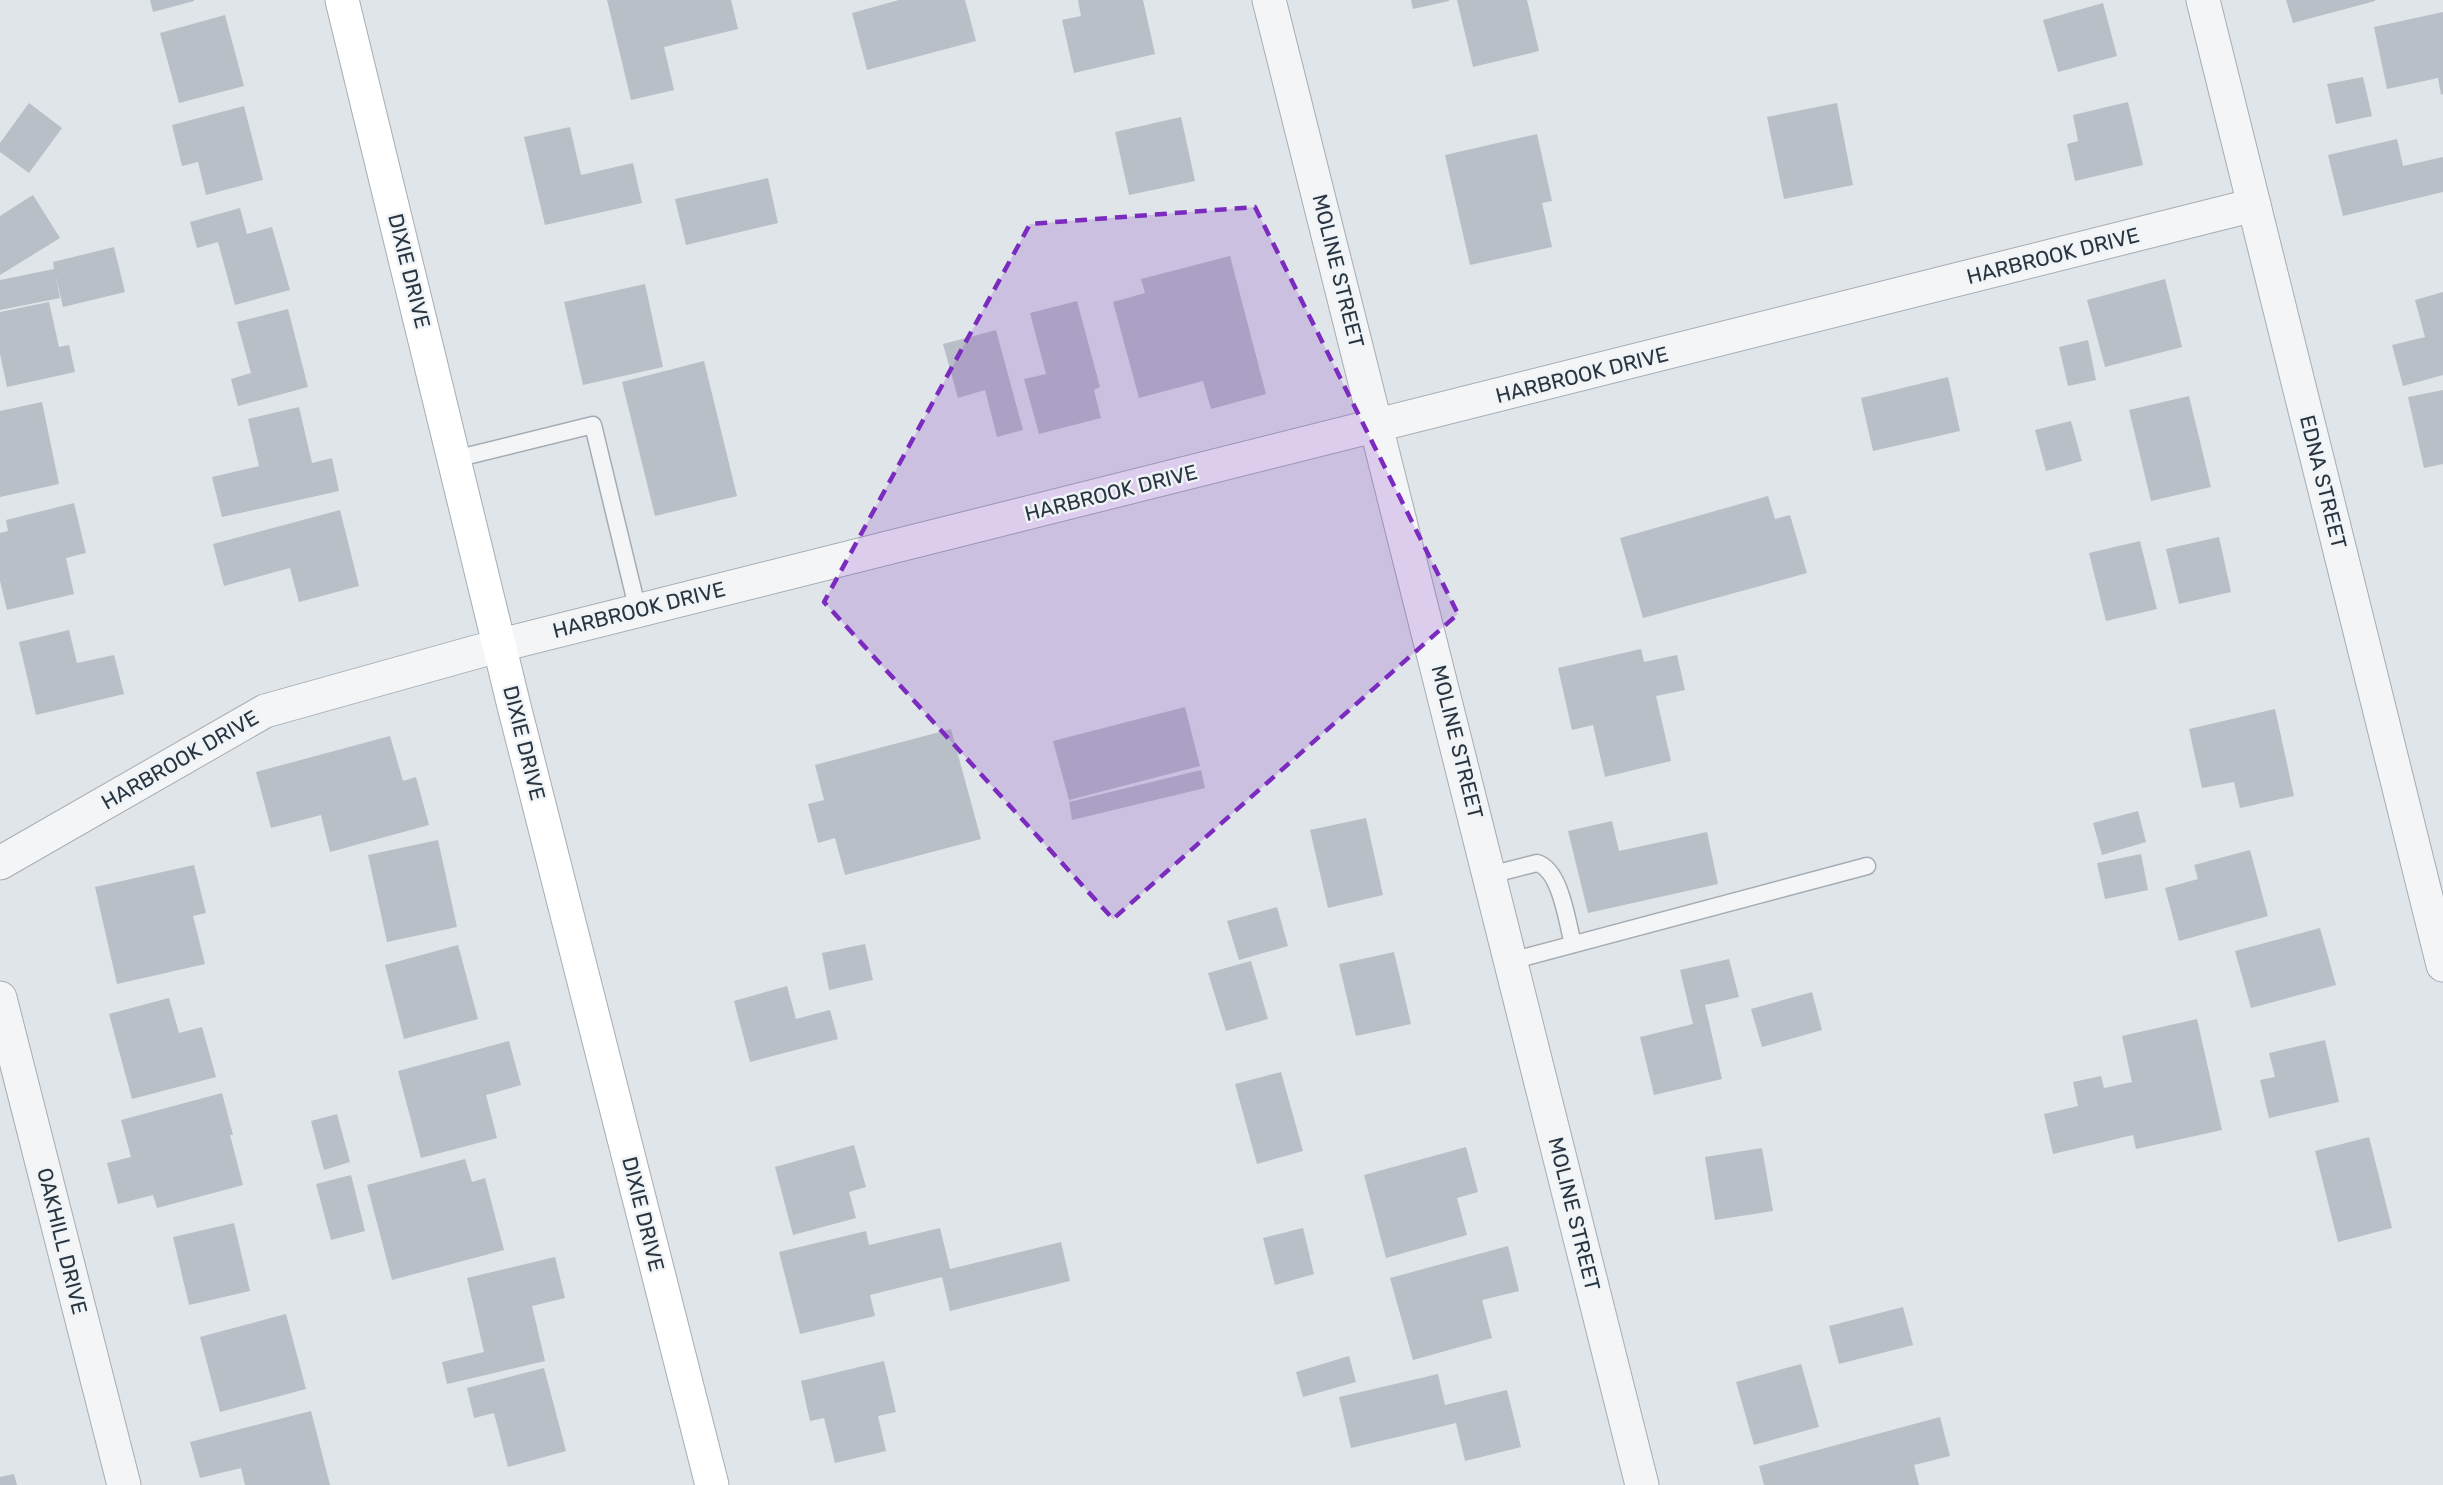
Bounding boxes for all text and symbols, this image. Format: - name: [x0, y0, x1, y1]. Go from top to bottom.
- street label: MOLINE STREET: [1307, 192, 1370, 350]
- street label: DIXIE DRIVE: [383, 211, 436, 331]
- street label: HARBROOK DRIVE: [1964, 222, 2142, 289]
- street label: HARBROOK DRIVE: [1493, 341, 1671, 408]
- street label: EDNA STREET: [2295, 412, 2352, 551]
- street label: HARBROOK DRIVE: [1022, 459, 1200, 526]
- street label: HARBROOK DRIVE: [550, 576, 728, 643]
- street label: MOLINE STREET: [1426, 663, 1489, 821]
- street label: DIXIE DRIVE: [498, 683, 551, 803]
- street label: HARBROOK DRIVE: [97, 704, 263, 815]
- street label: MOLINE STREET: [1543, 1135, 1606, 1293]
- street label: DIXIE DRIVE: [617, 1154, 670, 1274]
- street label: OAKHILL DRIVE: [32, 1165, 93, 1317]

